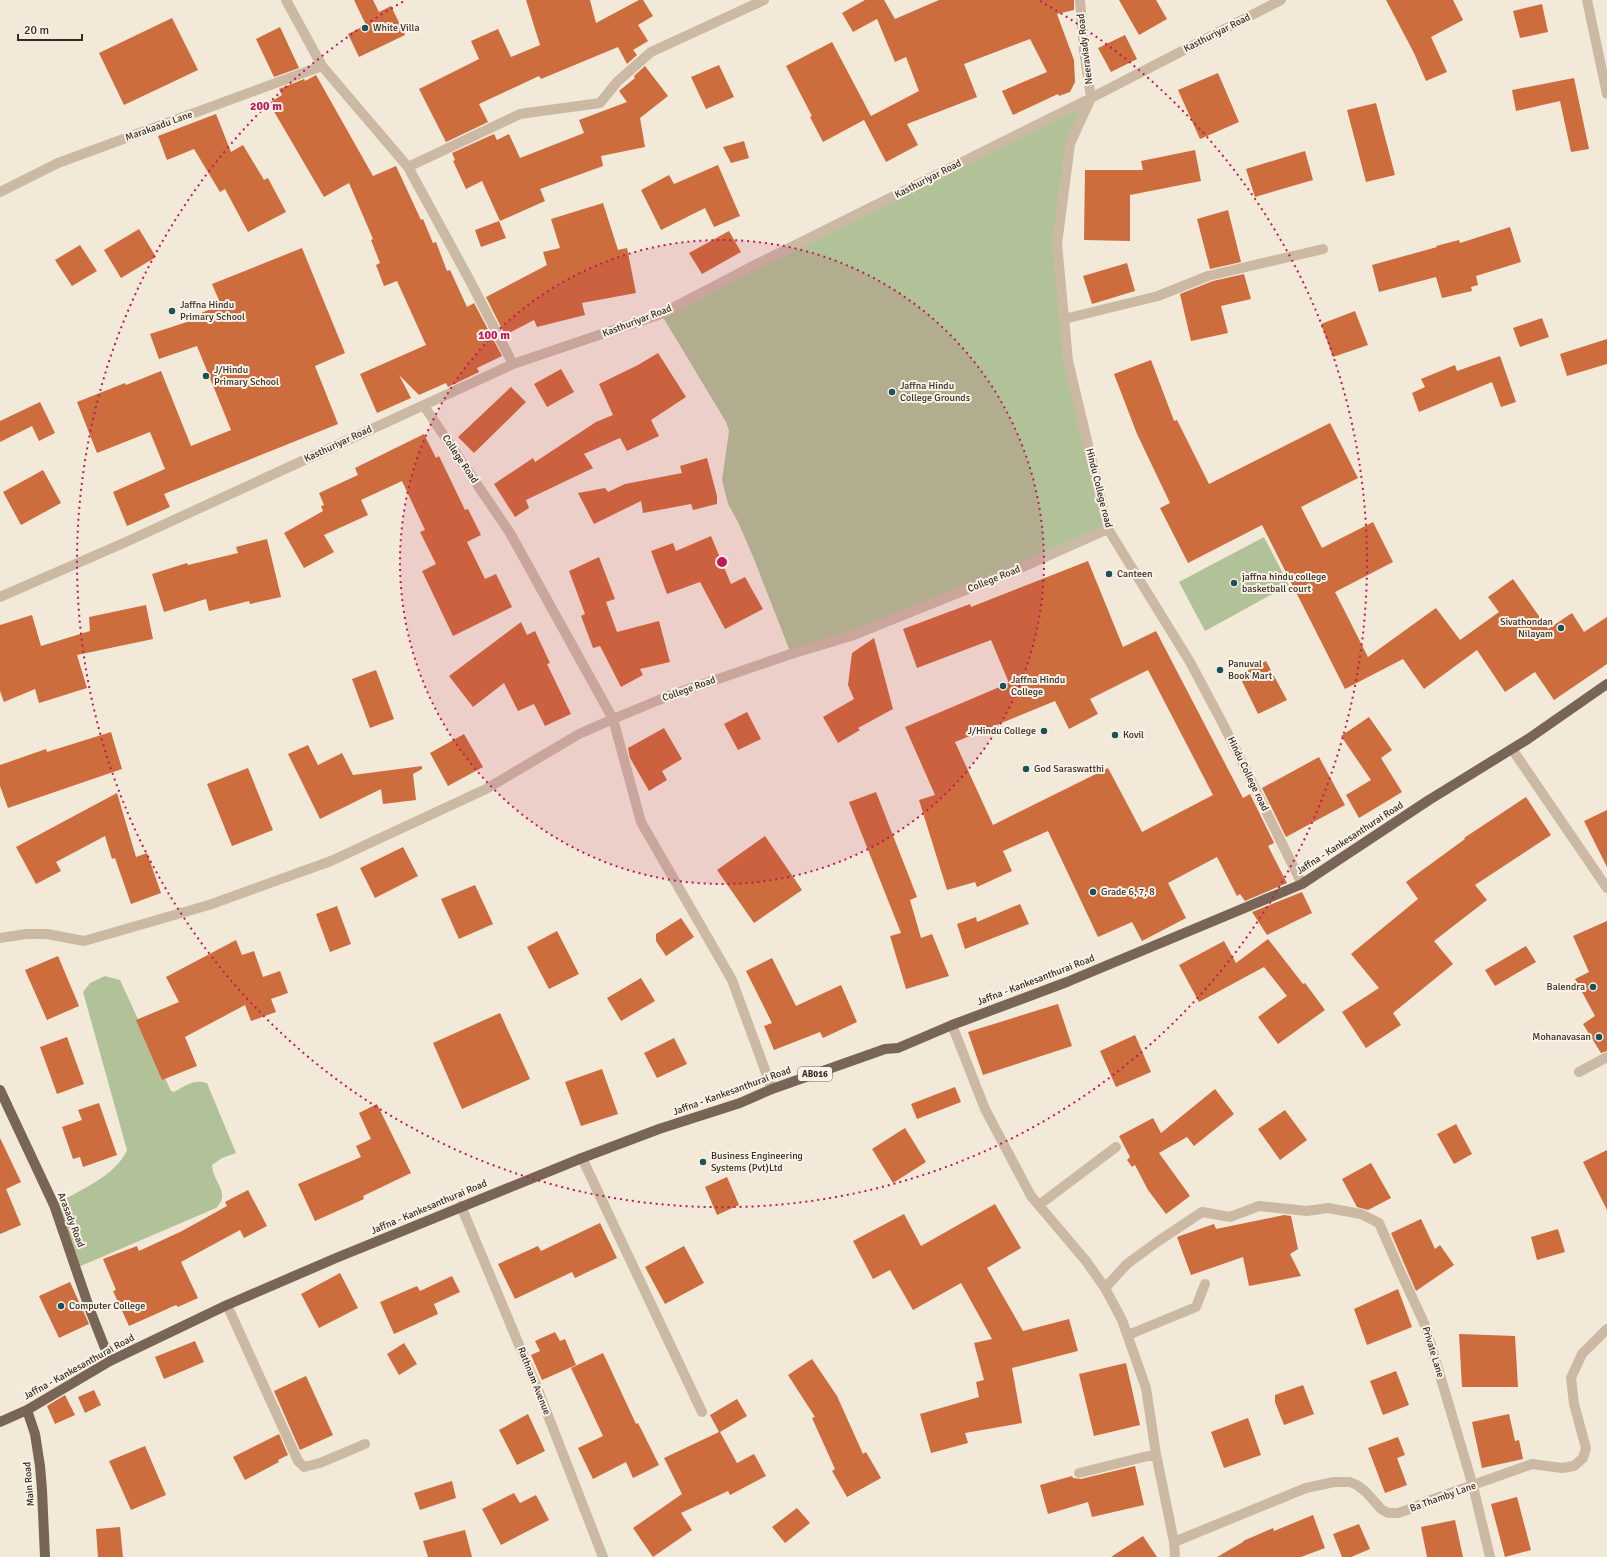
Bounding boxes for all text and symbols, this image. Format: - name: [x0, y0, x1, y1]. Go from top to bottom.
- street label: Kasthuriyar Road: [1182, 11, 1252, 55]
- street label: Neeraviady Road: [1075, 13, 1095, 85]
- scale bar: [18, 16, 82, 42]
- place label: White Villa: [373, 22, 420, 34]
- text: 20 m: [24, 23, 49, 38]
- marker: White Villa: [360, 23, 370, 33]
- text: 200 m: [250, 99, 282, 114]
- street label: Marakaadu Lane: [124, 108, 194, 144]
- street label: Kasthuriyar Road: [893, 157, 963, 201]
- place label: Jaffna Hindu Primary School: [180, 299, 245, 323]
- street label: Kasthuriyar Road: [601, 302, 673, 340]
- marker: Jaffna Hindu Primary School: [167, 306, 177, 316]
- text: 100 m: [478, 328, 510, 343]
- place label: J/Hindu Primary School: [214, 364, 279, 388]
- marker: J/Hindu Primary School: [201, 371, 211, 381]
- place label: Jaffna Hindu College Grounds: [900, 380, 971, 404]
- marker: Jaffna Hindu College Grounds: [887, 387, 897, 397]
- street label: Kasthuriyar Road: [302, 423, 374, 465]
- street label: College Road: [439, 433, 481, 485]
- street label: Hindu College road: [1083, 447, 1115, 529]
- centre of rings: [715, 555, 729, 569]
- street label: College Road: [966, 563, 1022, 595]
- place label: Canteen: [1117, 568, 1152, 580]
- marker: Canteen: [1104, 569, 1114, 579]
- place label: jaffna hindu college basketball court: [1242, 571, 1326, 595]
- marker: jaffna hindu college basketball court: [1229, 578, 1239, 588]
- place label: Sivathondan Nilayam: [1500, 616, 1553, 640]
- marker: Sivathondan Nilayam: [1556, 623, 1566, 633]
- place label: Panuval Book Mart: [1228, 658, 1273, 682]
- marker: Panuval Book Mart: [1215, 665, 1225, 675]
- street label: College Road: [661, 674, 717, 704]
- place label: Jaffna Hindu College: [1011, 674, 1065, 698]
- marker: Jaffna Hindu College: [998, 681, 1008, 691]
- place label: J/Hindu College: [968, 725, 1036, 737]
- marker: J/Hindu College: [1039, 726, 1049, 736]
- place label: Kovil: [1123, 729, 1144, 741]
- marker: Kovil: [1110, 730, 1120, 740]
- street label: Hindu College road: [1225, 735, 1271, 813]
- place label: God Saraswatthi: [1034, 763, 1104, 775]
- marker: God Saraswatthi: [1021, 764, 1031, 774]
- street label: Jaffna - Kankesanthurai Road: [1294, 799, 1406, 877]
- place label: Grade 6, 7, 8: [1101, 886, 1155, 898]
- marker: Grade 6, 7, 8: [1088, 887, 1098, 897]
- street label: Jaffna - Kankesanthurai Road: [976, 952, 1096, 1008]
- place label: Balendra: [1547, 981, 1585, 993]
- marker: Balendra: [1588, 982, 1598, 992]
- place label: Mohanavasan: [1532, 1031, 1591, 1043]
- marker: Mohanavasan: [1594, 1032, 1604, 1042]
- street label: Jaffna - Kankesanthurai Road: [671, 1064, 793, 1118]
- road number: AB016: [798, 1067, 832, 1081]
- place label: Business Engineering Systems (Pvt)Ltd: [711, 1150, 803, 1174]
- marker: Business Engineering Systems (Pvt)Ltd: [698, 1157, 708, 1167]
- street label: Jaffna - Kankesanthurai Road: [369, 1177, 489, 1237]
- street label: Arasady Road: [55, 1191, 87, 1249]
- place label: Computer College: [69, 1300, 145, 1312]
- marker: Computer College: [56, 1301, 66, 1311]
- street label: Private Lane: [1420, 1325, 1446, 1379]
- street label: Jaffna - Kankesanthurai Road: [22, 1332, 136, 1402]
- street label: Rathnam Avenue: [515, 1345, 553, 1417]
- street label: Main Road: [21, 1461, 37, 1507]
- street label: Ba Thamby Lane: [1408, 1479, 1478, 1515]

